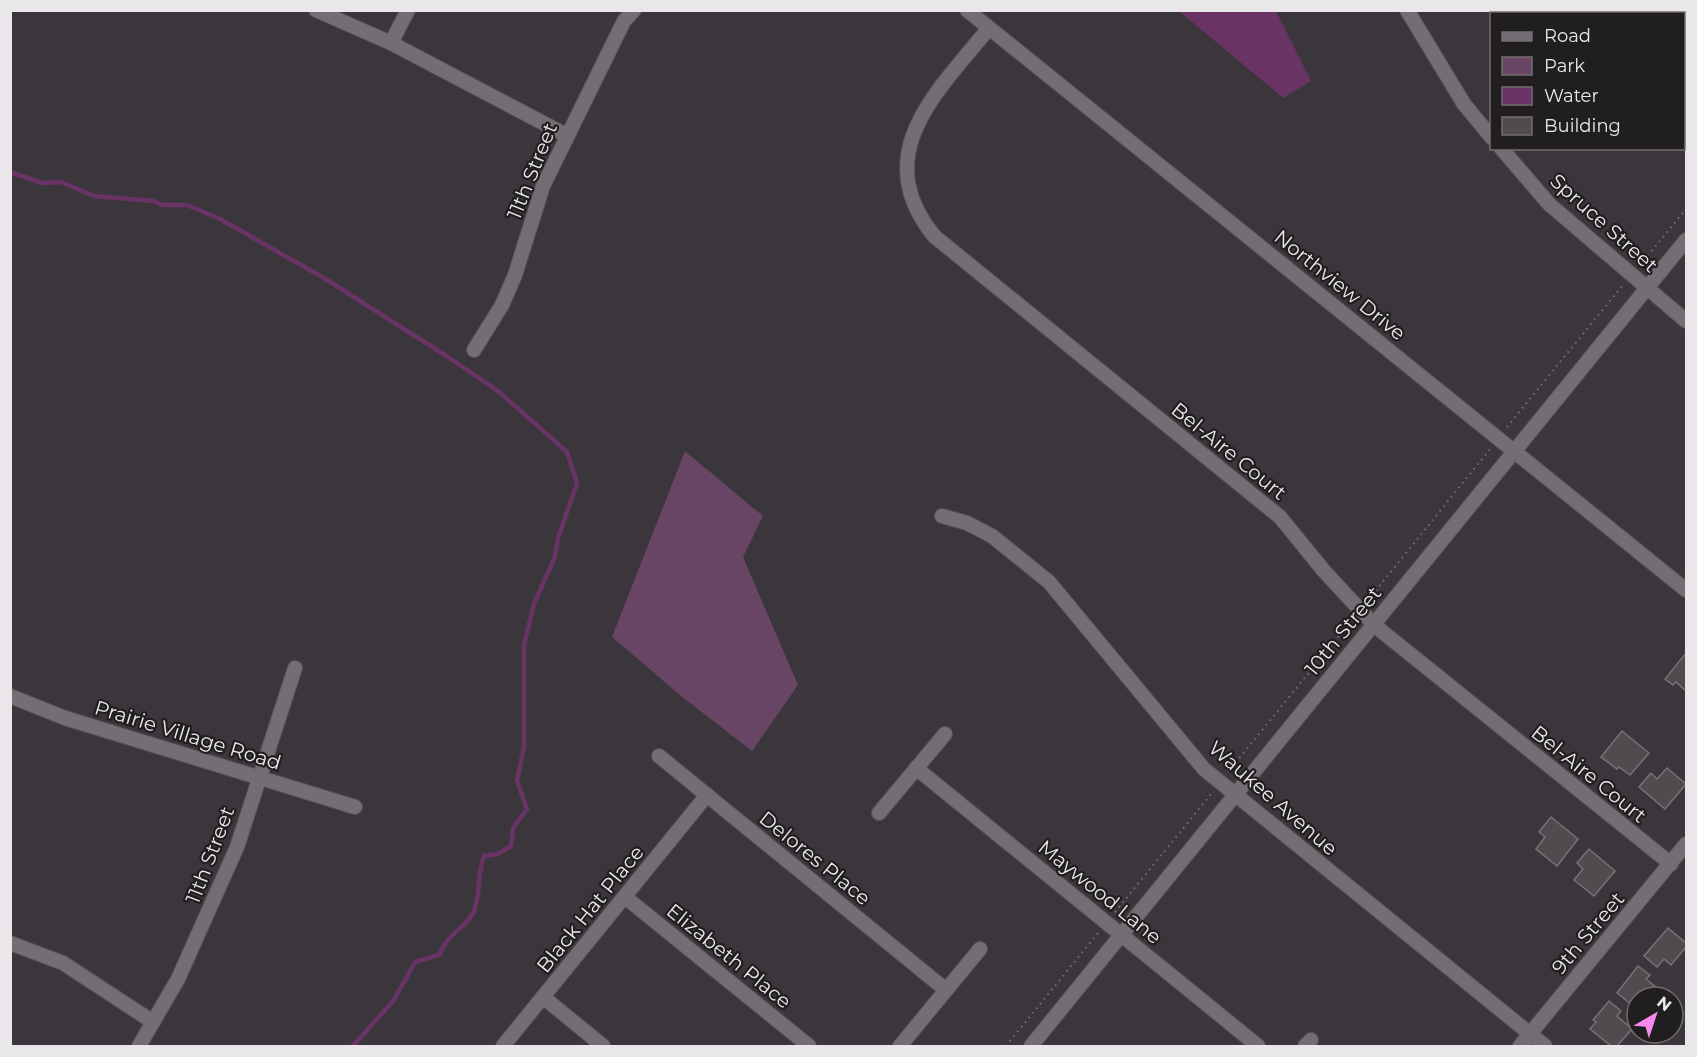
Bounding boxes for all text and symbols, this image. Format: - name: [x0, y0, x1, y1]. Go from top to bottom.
- legend: [1490, 12, 1685, 150]
- text: Road: [1544, 25, 1591, 47]
- text: Park: [1544, 55, 1585, 77]
- text: Water: [1544, 85, 1599, 107]
- text: Building: [1544, 115, 1621, 137]
- street label: 11th Street: [502, 119, 562, 223]
- street label: Spruce Street: [1545, 169, 1663, 277]
- street label: Northview Drive: [1270, 225, 1410, 345]
- street label: Bel-Aire Court: [1167, 397, 1291, 505]
- street label: 10th Street: [1300, 581, 1386, 681]
- street label: Prairie Village Road: [92, 695, 284, 775]
- street label: Bel-Aire Court: [1527, 720, 1651, 828]
- street label: Waukee Avenue: [1204, 736, 1342, 860]
- street label: 11th Street: [181, 803, 239, 907]
- street label: Delores Place: [755, 806, 875, 910]
- street label: Maywood Lane: [1034, 835, 1166, 949]
- street label: Black Hat Place: [531, 841, 649, 977]
- street label: 9th Street: [1547, 887, 1629, 979]
- street label: Elizabeth Place: [662, 898, 796, 1014]
- north arrow: [1625, 985, 1685, 1045]
- text: N: [1653, 992, 1675, 1015]

